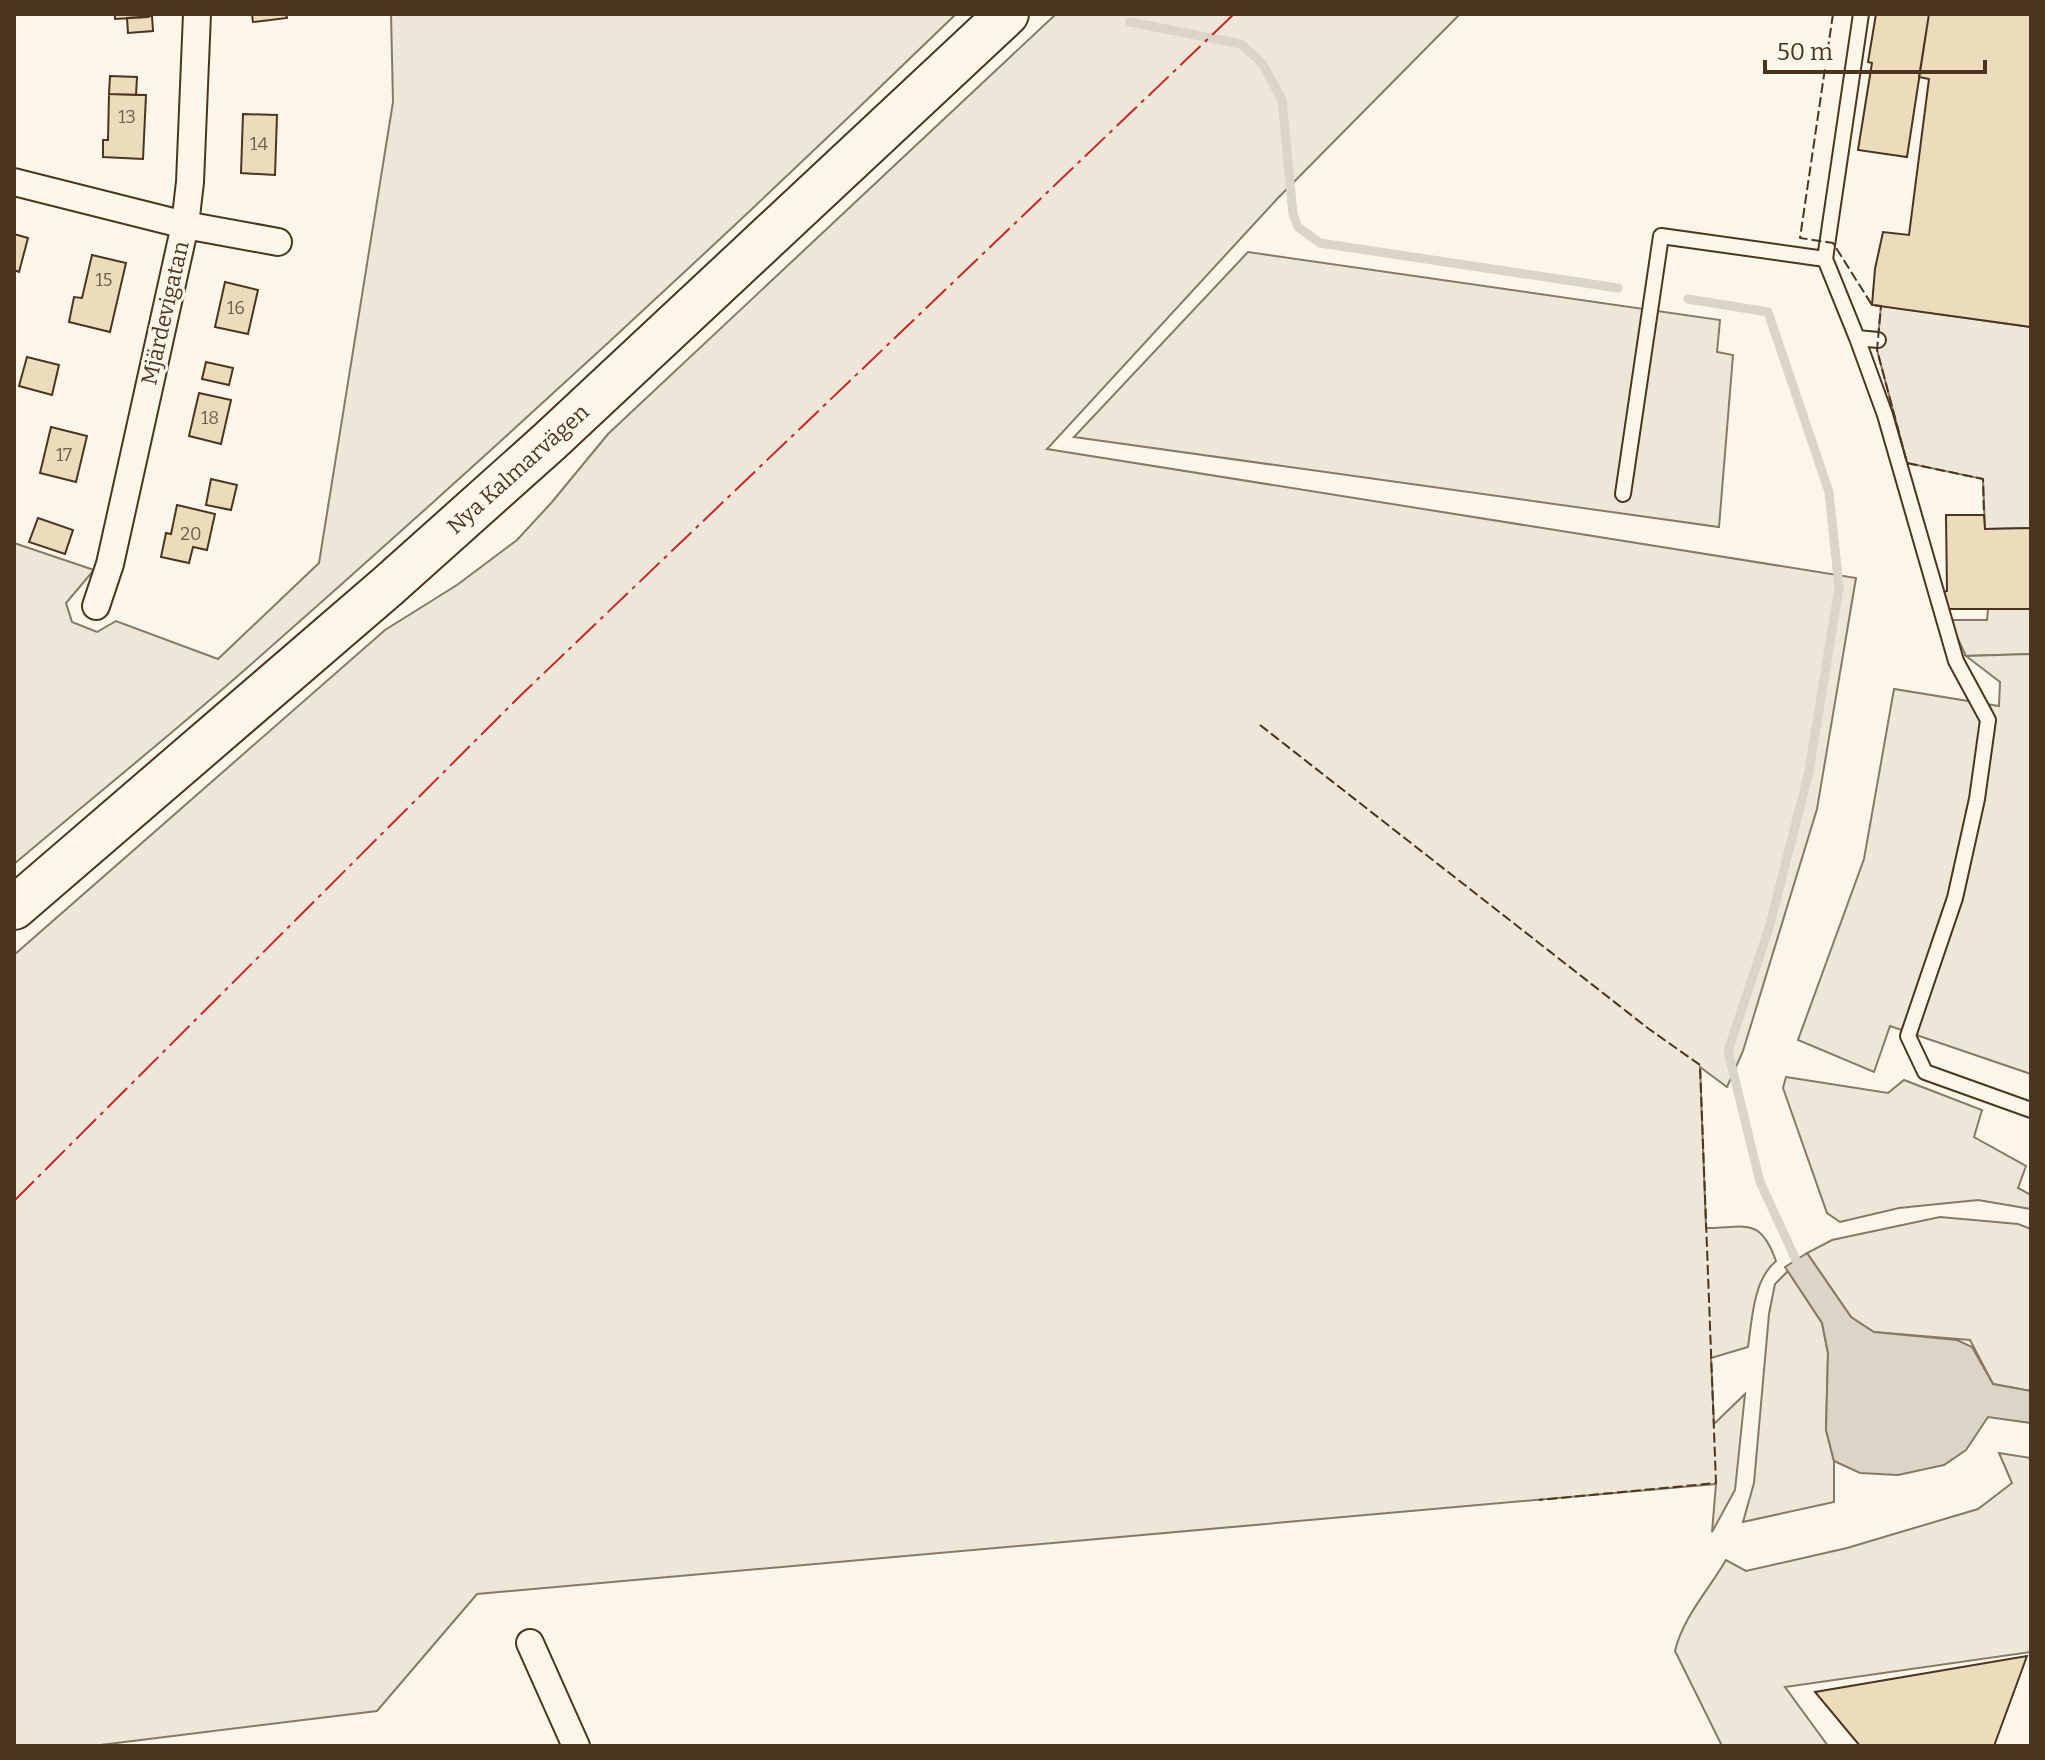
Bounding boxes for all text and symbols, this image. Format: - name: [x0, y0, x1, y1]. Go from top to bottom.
- scale bar: [1765, 24, 1985, 74]
- text: 50 m: [1777, 38, 1833, 66]
- house number: 13: [118, 106, 136, 128]
- house number: 14: [250, 133, 268, 155]
- street label: Mjärdevigatan: [135, 238, 195, 388]
- house number: 15: [96, 269, 112, 291]
- house number: 16: [227, 297, 245, 319]
- street label: Nya Kalmarvägen: [442, 398, 595, 540]
- house number: 18: [201, 407, 219, 429]
- house number: 17: [56, 444, 72, 466]
- house number: 20: [180, 523, 202, 545]

